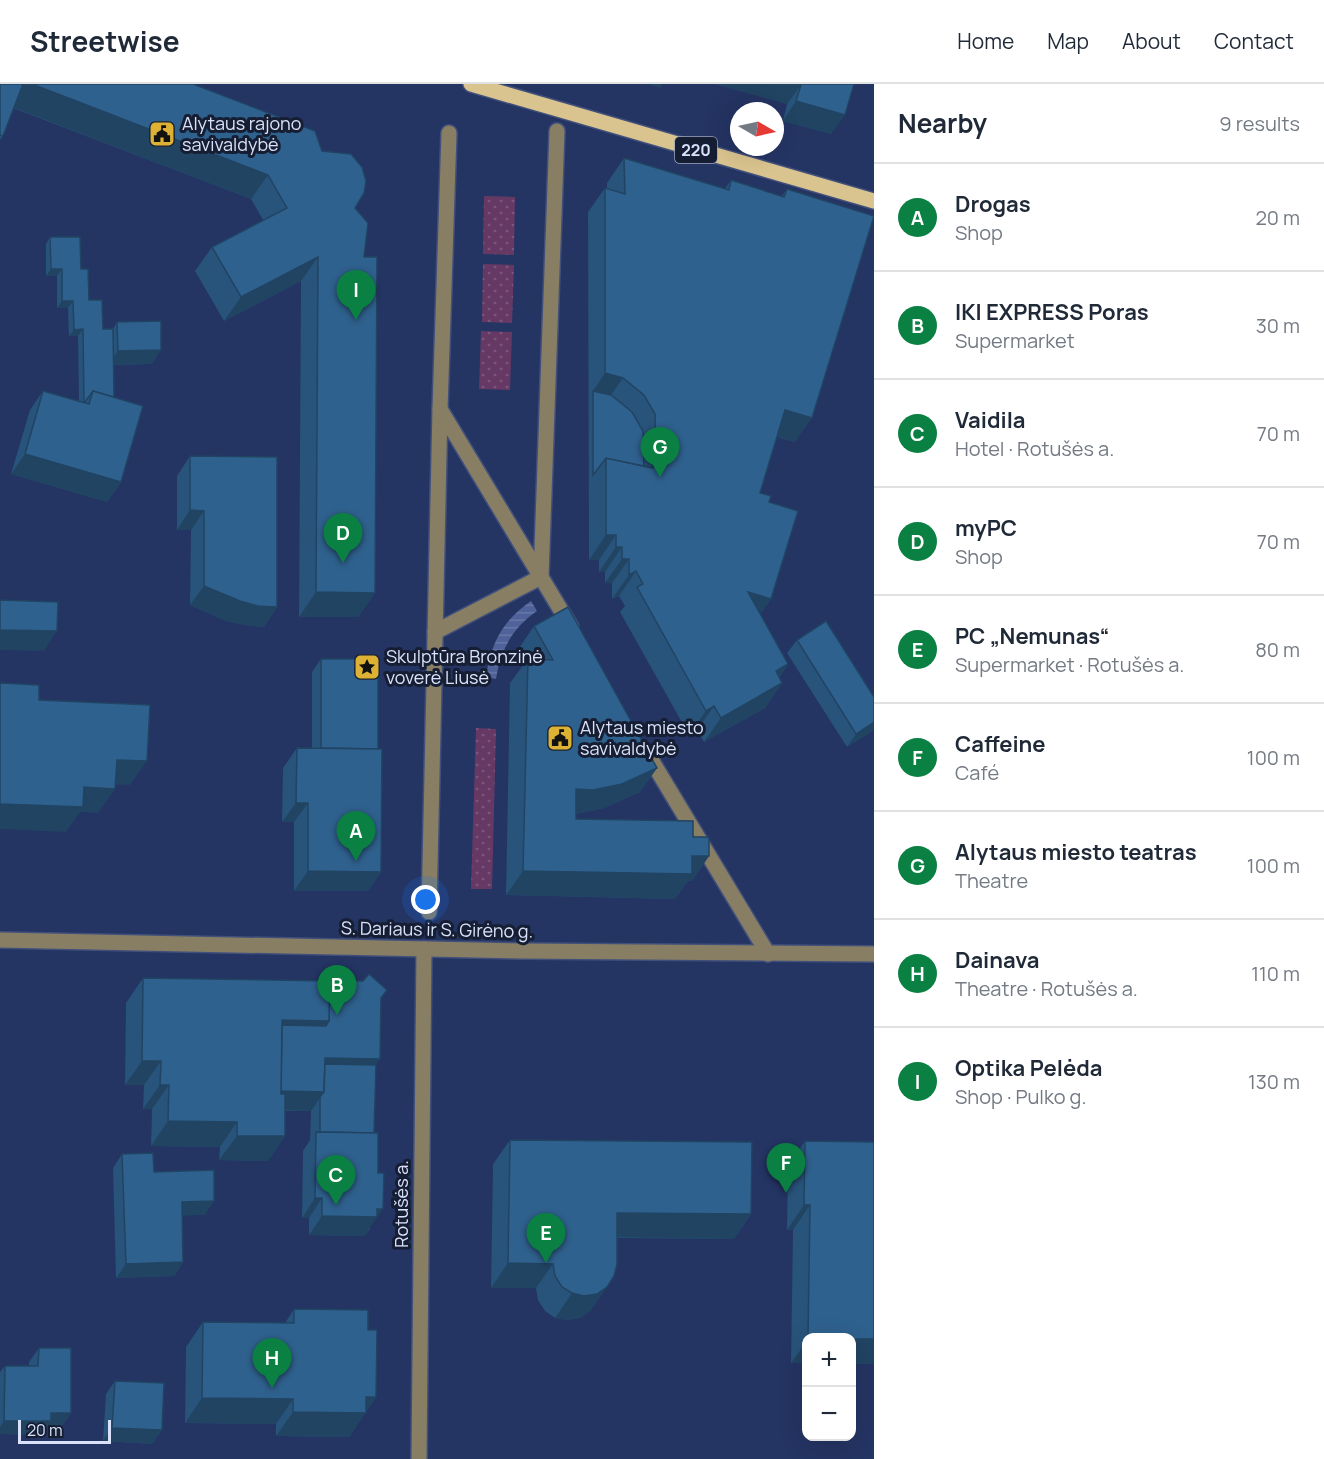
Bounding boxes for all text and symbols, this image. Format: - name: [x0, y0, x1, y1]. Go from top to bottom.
- text: Streetwise: [30, 22, 180, 60]
- text: Home: [957, 27, 1014, 55]
- text: Map: [1047, 27, 1089, 55]
- text: About: [1122, 27, 1181, 55]
- text: Contact: [1214, 27, 1294, 55]
- north arrow: [730, 102, 784, 156]
- text: Nearby: [898, 105, 987, 141]
- text: 9 results: [1219, 110, 1300, 137]
- place label: Alytaus rajono savivaldybė: [182, 111, 301, 156]
- public building icon: Alytaus rajono savivaldybė: [147, 119, 177, 149]
- road number: 220: [675, 137, 717, 163]
- text: Drogas: [955, 189, 1031, 219]
- text: A: [911, 204, 924, 231]
- text: 20 m: [1255, 204, 1300, 231]
- text: Shop: [955, 219, 1003, 246]
- pin: I: [336, 270, 376, 320]
- text: IKI EXPRESS Poras: [955, 297, 1149, 327]
- text: B: [911, 312, 924, 339]
- text: 30 m: [1256, 312, 1300, 339]
- text: Supermarket: [955, 327, 1075, 354]
- text: Vaidila: [955, 405, 1026, 435]
- text: C: [910, 420, 925, 447]
- text: 70 m: [1257, 420, 1300, 447]
- pin: G: [640, 428, 680, 477]
- text: Hotel · Rotušės a.: [955, 435, 1114, 462]
- text: myPC: [955, 513, 1017, 543]
- pin: D: [324, 514, 362, 563]
- text: D: [910, 528, 925, 555]
- text: 70 m: [1257, 528, 1300, 555]
- text: Shop: [955, 543, 1003, 570]
- text: PC „Nemunas“: [955, 621, 1109, 651]
- text: E: [912, 636, 923, 663]
- text: 80 m: [1255, 636, 1300, 663]
- place label: Skulptūra Bronzinė voverė Liusė: [386, 644, 543, 689]
- text: Supermarket · Rotušės a.: [955, 651, 1184, 678]
- place icon: Skulptūra Bronzinė voverė Liusė: [352, 652, 382, 682]
- place label: Alytaus miesto savivaldybė: [580, 715, 704, 760]
- public building icon: Alytaus miesto savivaldybė: [545, 723, 575, 753]
- text: Caffeine: [955, 729, 1045, 759]
- text: F: [912, 744, 923, 771]
- text: 100 m: [1247, 744, 1300, 771]
- text: Café: [955, 759, 999, 786]
- pin: A: [336, 812, 376, 861]
- text: Alytaus miesto teatras: [955, 837, 1197, 867]
- text: G: [910, 852, 925, 879]
- text: 100 m: [1247, 852, 1300, 879]
- text: Theatre: [955, 867, 1028, 894]
- your location: [411, 885, 440, 914]
- street label: S. Dariaus ir S. Girėno g.: [341, 915, 533, 943]
- text: Dainava: [955, 945, 1039, 975]
- text: H: [910, 960, 925, 987]
- text: 110 m: [1251, 960, 1300, 987]
- pin: B: [318, 966, 356, 1015]
- text: Theatre · Rotušės a.: [955, 975, 1138, 1002]
- text: Optika Pelėda: [955, 1053, 1102, 1083]
- text: I: [915, 1068, 920, 1095]
- text: 130 m: [1248, 1068, 1300, 1095]
- text: Shop · Pulko g.: [955, 1083, 1087, 1110]
- pin: F: [766, 1144, 806, 1193]
- pin: C: [316, 1156, 356, 1205]
- street label: Rotušės a.: [389, 1160, 413, 1248]
- pin: E: [526, 1214, 566, 1263]
- map controls: [802, 1333, 856, 1441]
- button: +: [802, 1333, 856, 1387]
- pin: H: [252, 1338, 292, 1388]
- button: −: [802, 1387, 856, 1441]
- scale bar: [18, 1417, 111, 1444]
- text: 20 m: [27, 1419, 63, 1441]

